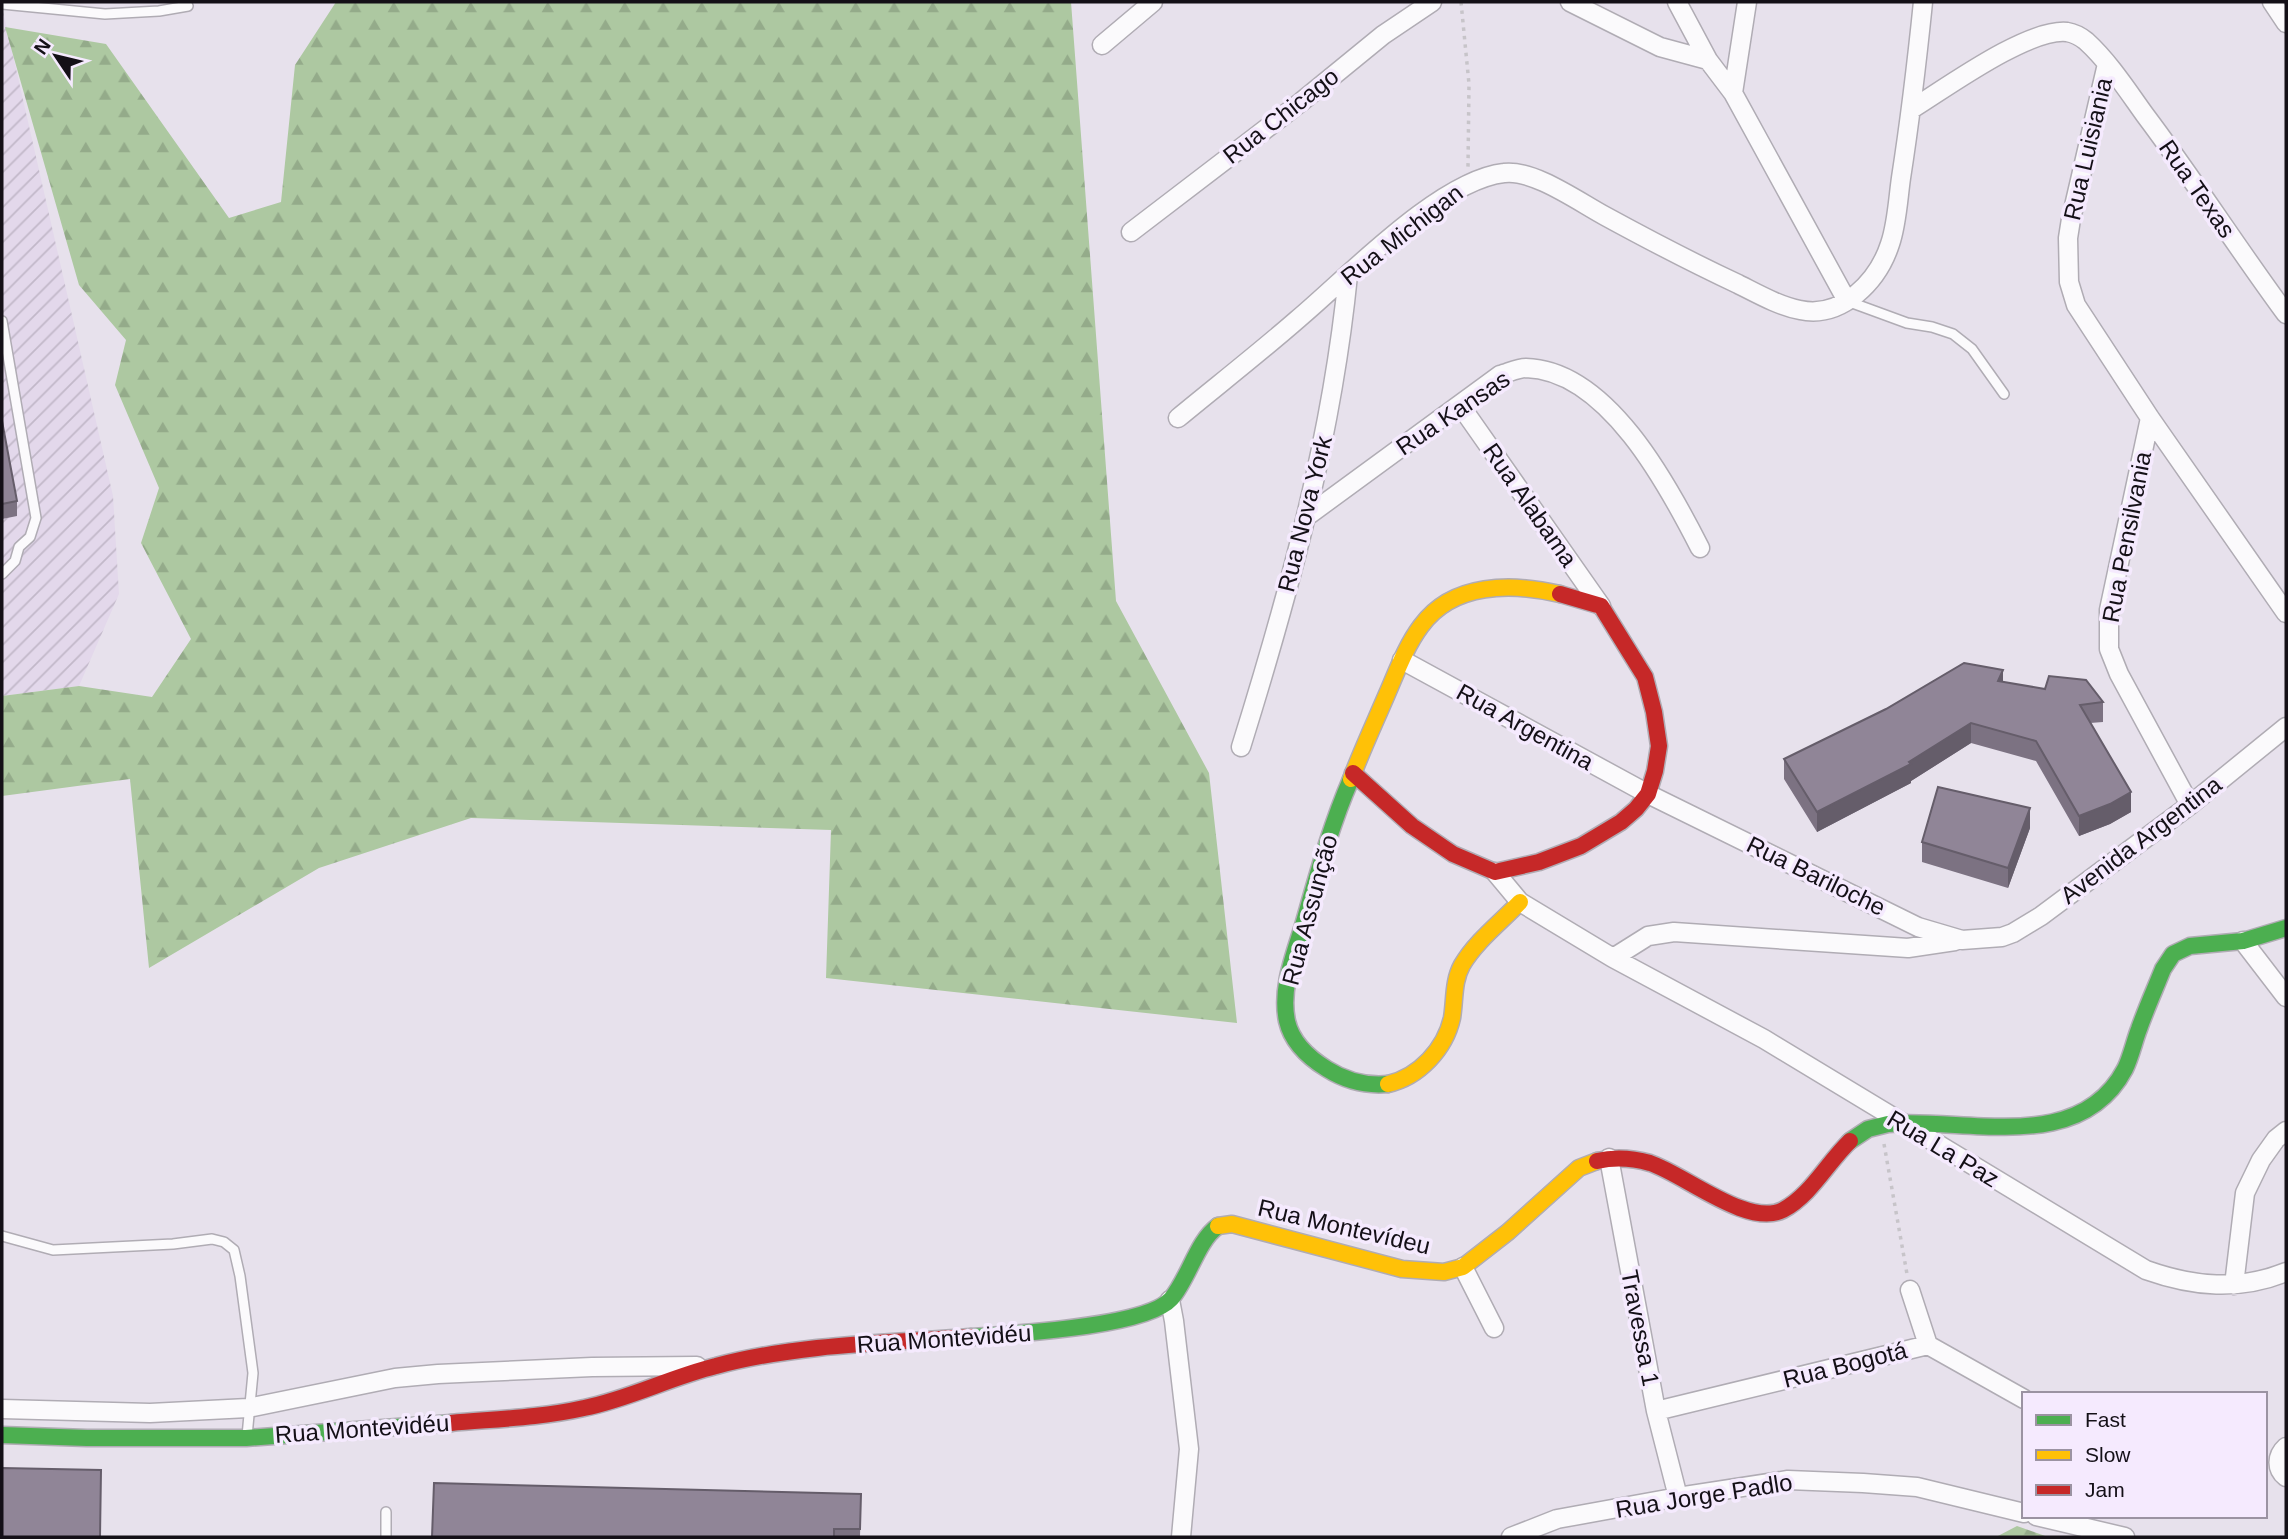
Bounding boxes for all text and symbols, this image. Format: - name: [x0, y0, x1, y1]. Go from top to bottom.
- north arrow: [21, 21, 91, 91]
- text: N: [30, 35, 55, 58]
- street label: Rua Chicago: [1218, 62, 1344, 169]
- street label: Rua Luisiania: [2058, 74, 2117, 223]
- street label: Rua Texas: [2154, 135, 2241, 243]
- street label: Rua Michigan: [1336, 179, 1468, 290]
- street label: Rua Kansas: [1391, 365, 1514, 460]
- street label: Rua Nova York: [1272, 432, 1337, 595]
- street label: Rua Alabama: [1478, 438, 1583, 572]
- street label: Rua Pensilvania: [2097, 449, 2156, 625]
- street label: Rua Argentina: [1452, 678, 1599, 776]
- street label: Avenida Argentina: [2055, 770, 2227, 909]
- street label: Rua Bariloche: [1743, 830, 1890, 921]
- street label: Rua Assunção: [1276, 832, 1343, 988]
- street label: Rua La Paz: [1883, 1105, 2004, 1192]
- street label: Rua Montevídeu: [1255, 1194, 1433, 1259]
- street label: Travessa 1: [1616, 1267, 1665, 1388]
- street label: Rua Montevidéu: [856, 1319, 1032, 1358]
- street label: Rua Bogotá: [1780, 1336, 1910, 1393]
- legend: [2022, 1392, 2267, 1518]
- text: Fast: [2085, 1408, 2126, 1431]
- street label: Rua Montevidéu: [274, 1409, 450, 1448]
- text: Slow: [2085, 1443, 2131, 1466]
- street label: Rua Jorge Padlo: [1614, 1468, 1794, 1523]
- text: Jam: [2085, 1478, 2125, 1501]

